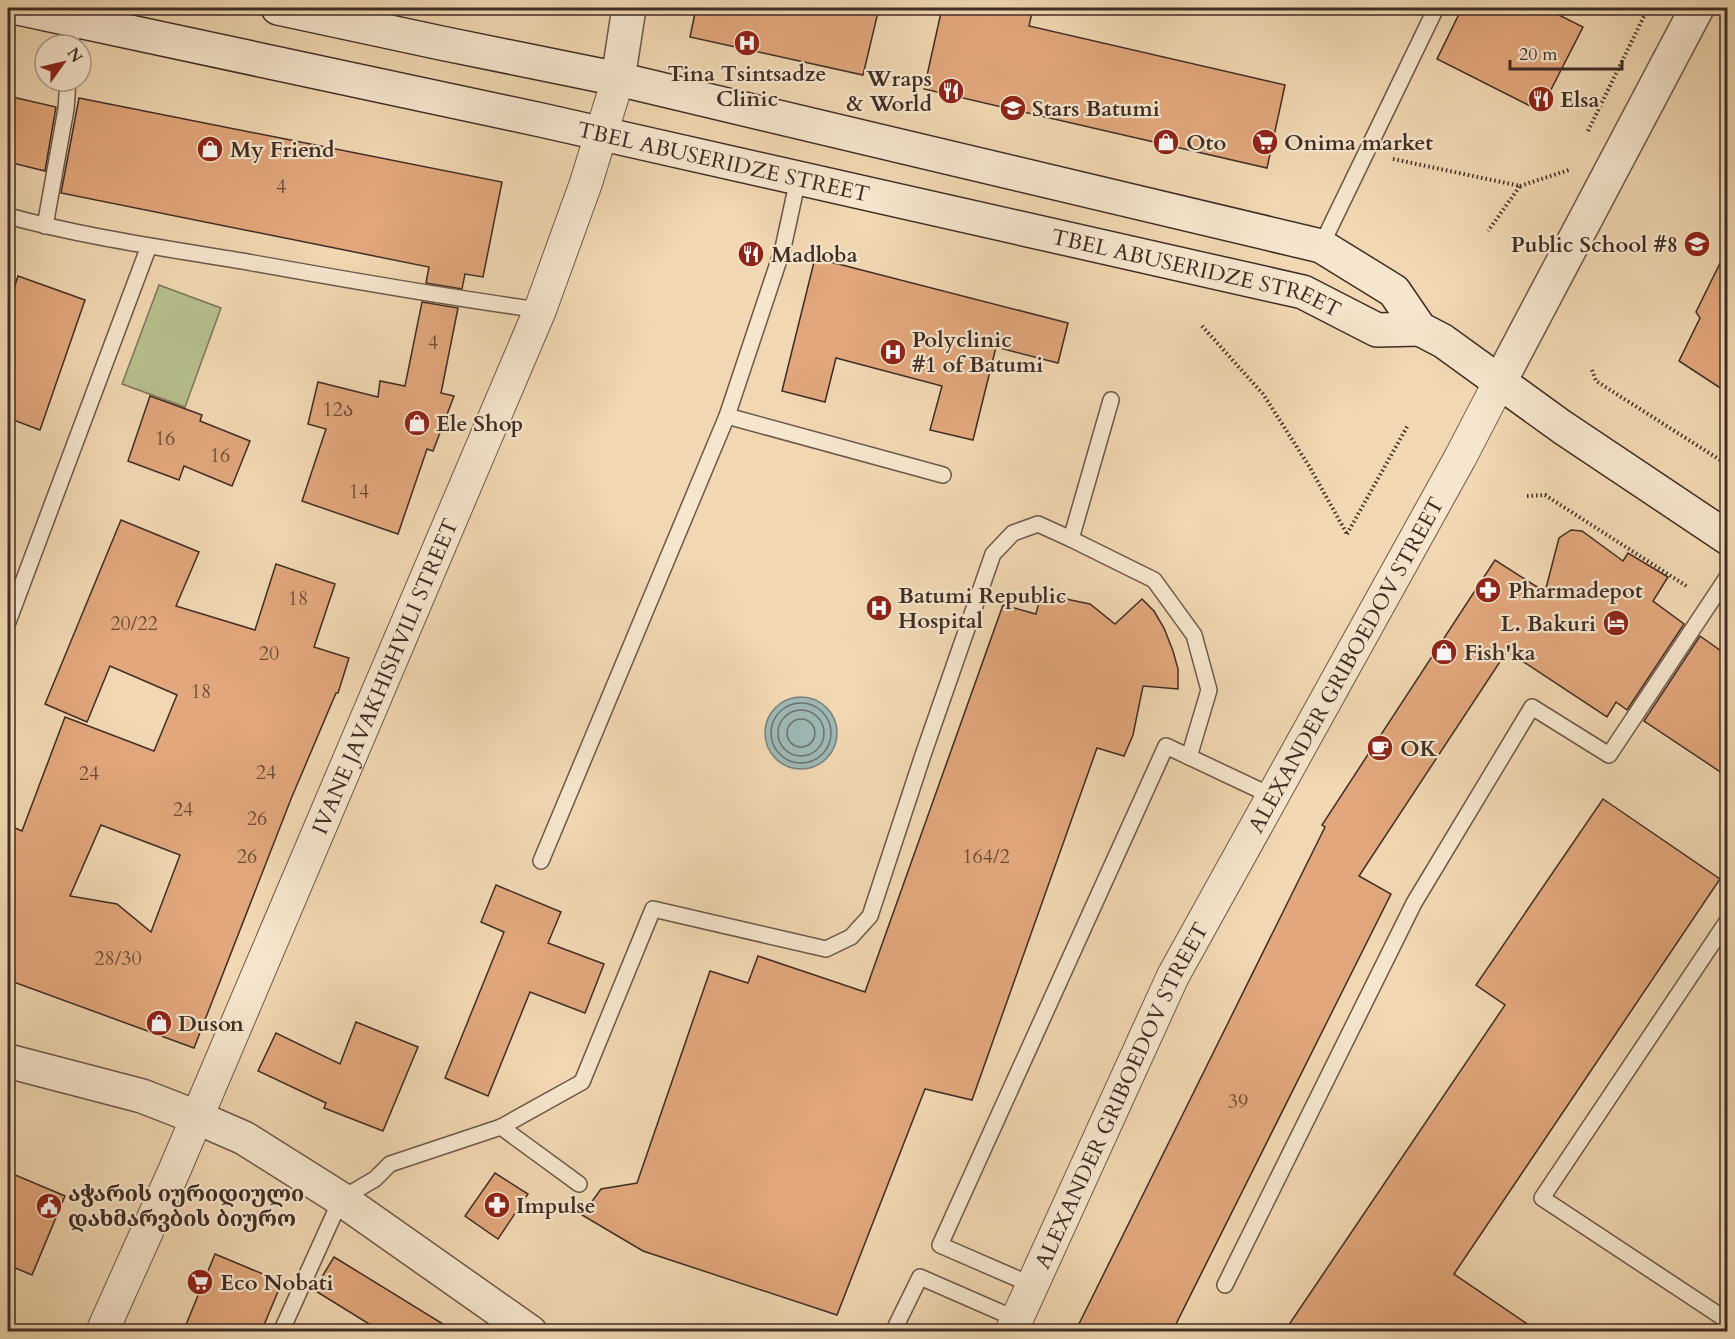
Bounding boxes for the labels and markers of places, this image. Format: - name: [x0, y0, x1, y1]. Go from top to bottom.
- hospital icon: Tina Tsintsadze Clinic: [732, 28, 762, 58]
- place label: Tina Tsintsadze Clinic: [668, 59, 826, 114]
- place label: Wraps & World: [846, 64, 932, 119]
- restaurant icon: Wraps & World: [936, 76, 966, 106]
- restaurant icon: Elsa: [1526, 84, 1556, 114]
- place label: Elsa: [1560, 85, 1600, 115]
- school or university icon: Stars Batumi: [998, 93, 1028, 123]
- place label: Stars Batumi: [1032, 94, 1160, 124]
- shop icon: Oto: [1151, 127, 1181, 157]
- supermarket icon: Onima market: [1250, 127, 1280, 157]
- place label: Oto: [1186, 128, 1226, 158]
- place label: Onima market: [1284, 128, 1433, 158]
- shop icon: My Friend: [195, 134, 225, 164]
- place label: My Friend: [230, 135, 335, 165]
- school or university icon: Public School #8: [1682, 229, 1712, 259]
- place label: Public School #8: [1511, 230, 1678, 260]
- restaurant icon: Madloba: [736, 239, 766, 269]
- place label: Madloba: [771, 240, 858, 270]
- place label: Polyclinic #1 of Batumi: [912, 325, 1043, 380]
- hospital icon: Polyclinic #1 of Batumi: [878, 337, 908, 367]
- shop icon: Ele Shop: [402, 408, 432, 438]
- place label: Ele Shop: [436, 409, 523, 439]
- pharmacy icon: Pharmadepot: [1473, 575, 1503, 605]
- place label: Pharmadepot: [1508, 576, 1643, 606]
- place label: Batumi Republic Hospital: [898, 581, 1066, 636]
- hospital icon: Batumi Republic Hospital: [864, 593, 894, 623]
- hotel icon: L. Bakuri: [1601, 608, 1631, 638]
- place label: L. Bakuri: [1500, 609, 1596, 639]
- shop icon: Fish'ka: [1429, 637, 1459, 667]
- place label: Fish'ka: [1464, 638, 1536, 668]
- cafe icon: OK: [1365, 733, 1395, 763]
- place label: OK: [1400, 734, 1438, 764]
- shop icon: Duson: [144, 1008, 174, 1038]
- place label: Duson: [178, 1009, 244, 1039]
- place label: აჭარის იურიდიული დახმარვბის ბიურო: [68, 1179, 304, 1234]
- pharmacy icon: Impulse: [482, 1190, 512, 1220]
- public building icon: აჭარის იურიდიული დახმარვბის ბიურო: [34, 1191, 64, 1221]
- place label: Impulse: [516, 1191, 596, 1221]
- supermarket icon: Eco Nobati: [185, 1267, 215, 1297]
- place label: Eco Nobati: [220, 1268, 334, 1298]

